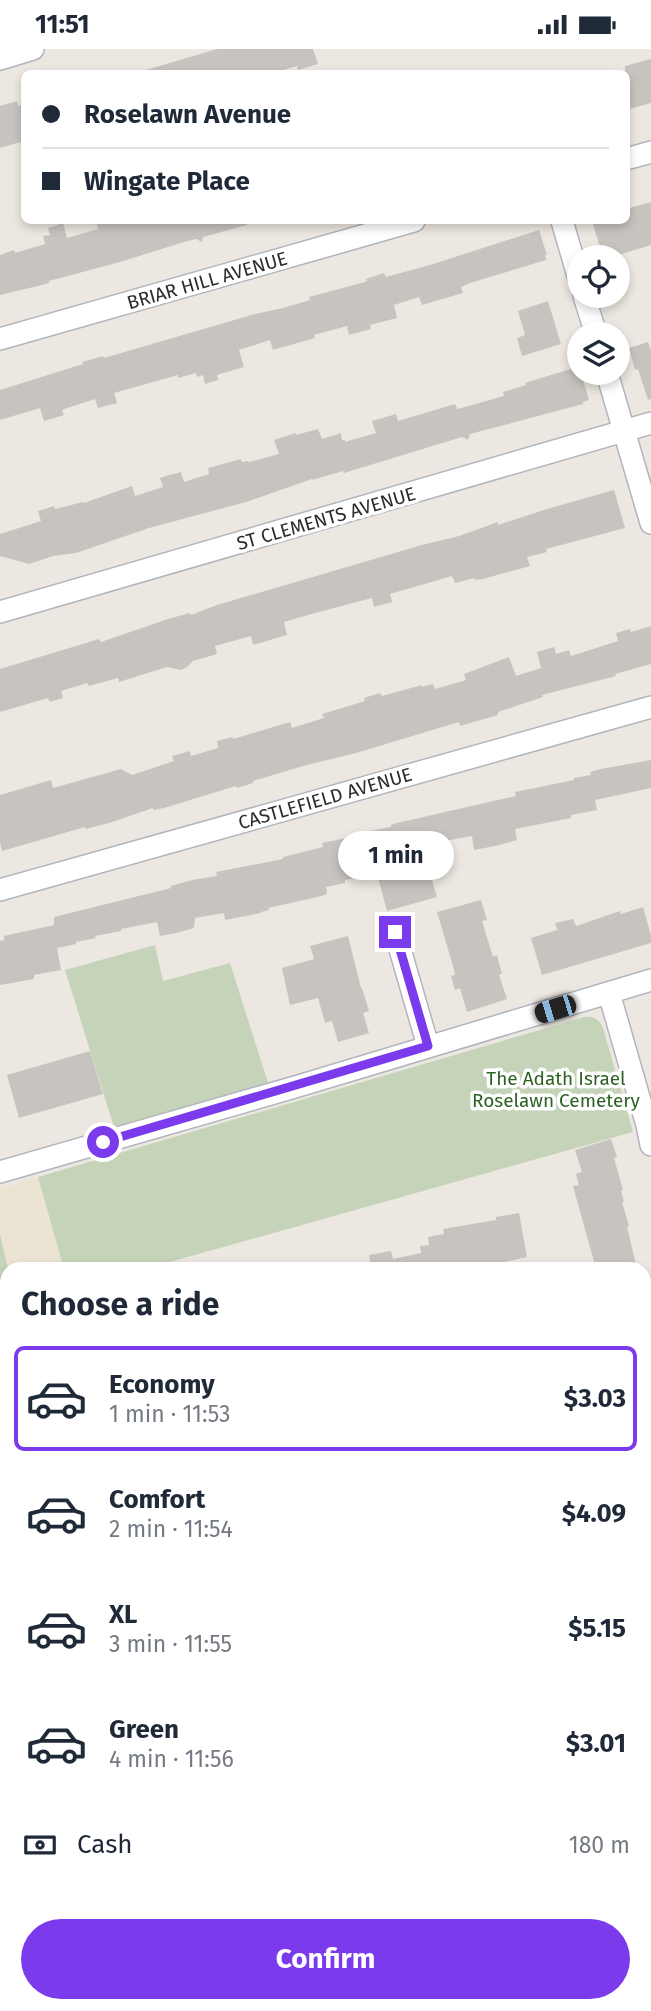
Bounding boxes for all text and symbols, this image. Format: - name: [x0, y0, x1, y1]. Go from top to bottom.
- text: 11:51: [35, 9, 90, 40]
- text: Roselawn Avenue: [84, 99, 291, 130]
- text: Wingate Place: [84, 166, 250, 197]
- map controls: [567, 245, 630, 385]
- button: locate: [567, 245, 630, 308]
- street label: BRIAR HILL AVENUE: [124, 247, 290, 314]
- button: layers: [567, 322, 630, 385]
- street label: ST CLEMENTS AVENUE: [234, 482, 418, 555]
- street label: CASTLEFIELD AVENUE: [236, 763, 415, 834]
- callout: 1 min: [337, 831, 453, 879]
- text: 1 min: [368, 841, 424, 869]
- route end: [379, 916, 411, 948]
- car: [532, 993, 579, 1025]
- park label: The Adath Israel Roselawn Cemetery: [472, 1067, 641, 1112]
- route start: [87, 1126, 119, 1158]
- text: Choose a ride: [21, 1285, 219, 1323]
- icon: car: [25, 1367, 88, 1430]
- text: Economy: [109, 1369, 215, 1400]
- text: $3.03: [564, 1383, 626, 1414]
- text: 1 min · 11:53: [109, 1400, 231, 1428]
- icon: car: [25, 1482, 88, 1545]
- text: Comfort: [109, 1484, 205, 1515]
- text: $4.09: [562, 1498, 626, 1529]
- text: 2 min · 11:54: [109, 1515, 233, 1543]
- icon: car: [25, 1597, 88, 1660]
- text: XL: [109, 1599, 137, 1630]
- text: $5.15: [568, 1613, 626, 1644]
- text: 3 min · 11:55: [109, 1630, 232, 1658]
- icon: car: [25, 1712, 88, 1775]
- text: Green: [109, 1714, 179, 1745]
- text: $3.01: [566, 1728, 626, 1759]
- text: 4 min · 11:56: [109, 1745, 234, 1773]
- icon: cash: [21, 1826, 59, 1864]
- text: Cash: [77, 1829, 133, 1860]
- text: 180 m: [569, 1831, 630, 1859]
- button: Confirm: [21, 1919, 630, 1999]

